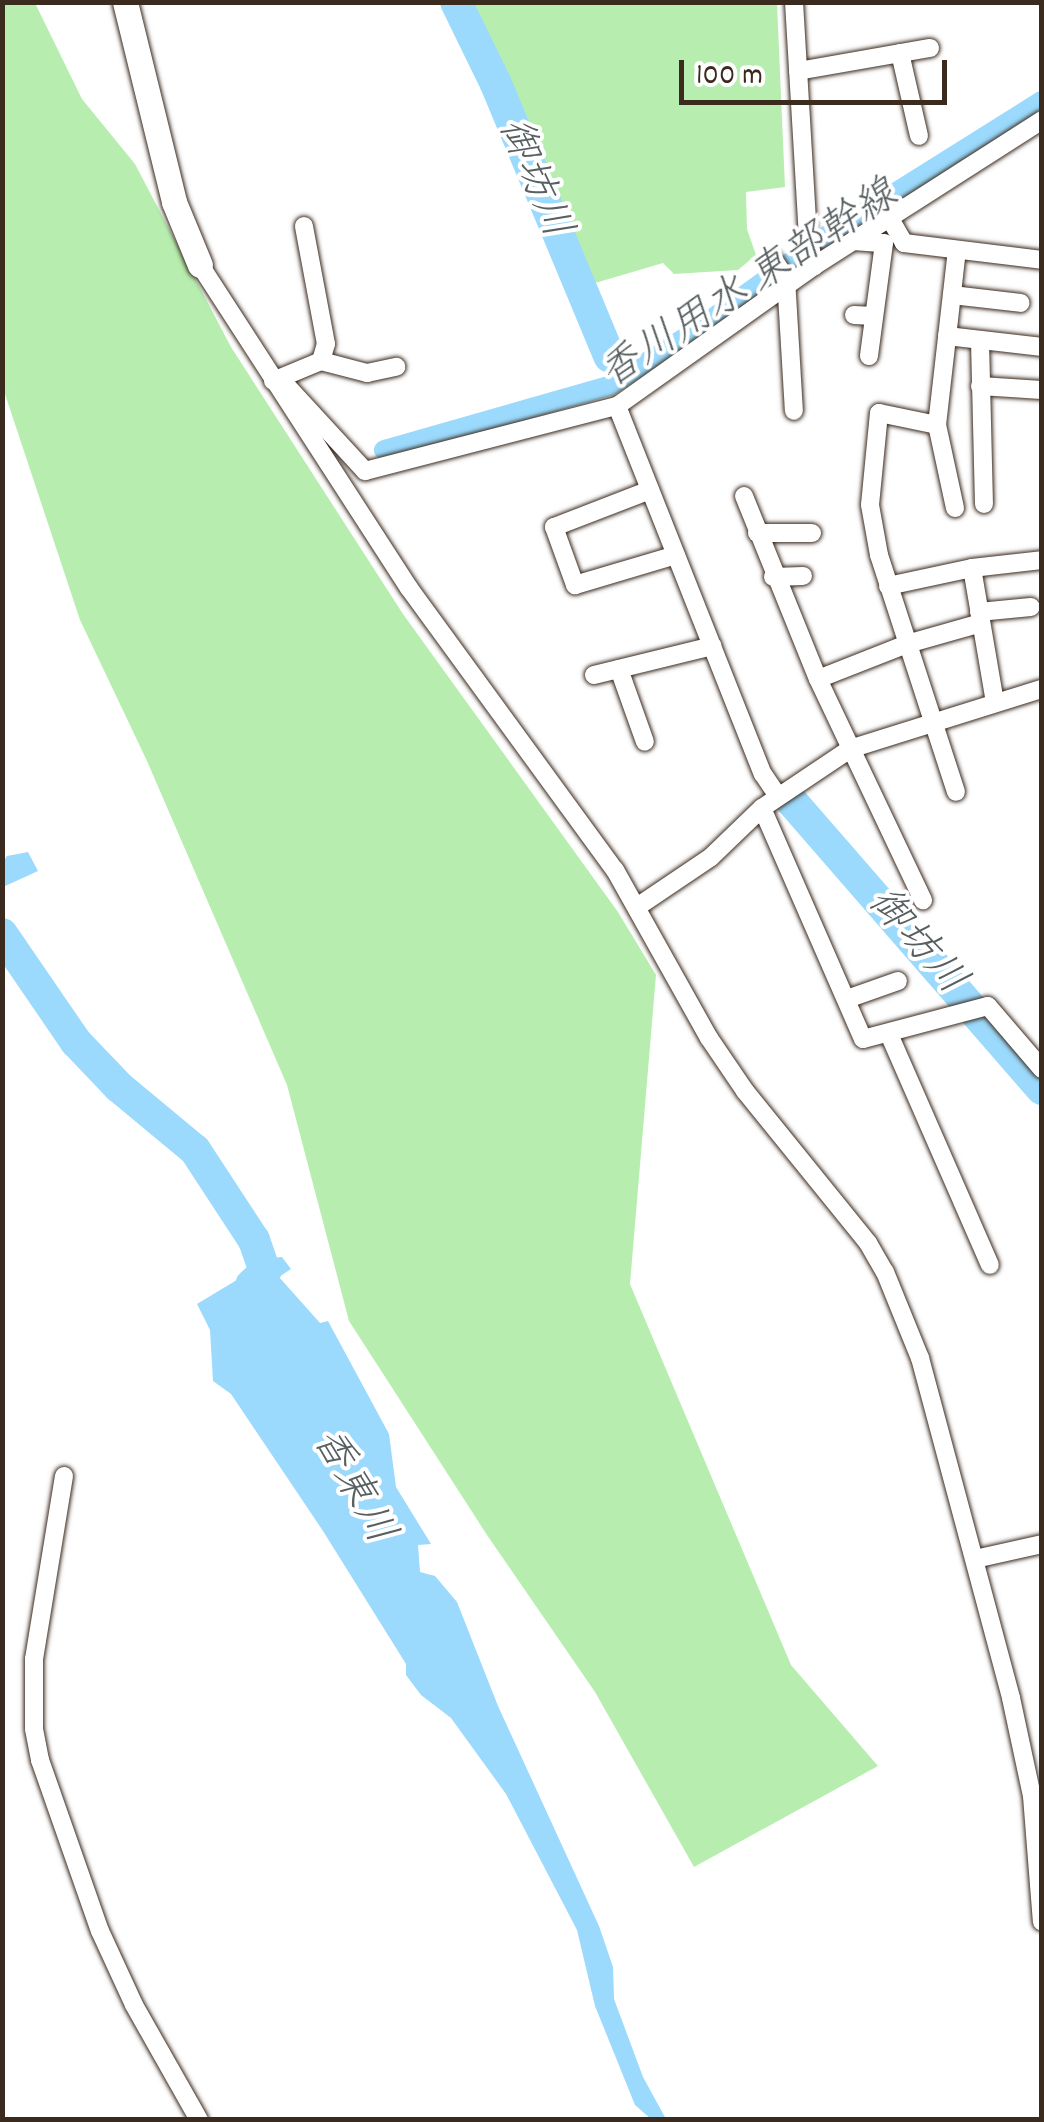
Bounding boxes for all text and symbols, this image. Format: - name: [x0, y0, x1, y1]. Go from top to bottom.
- scale bar: [684, 40, 952, 102]
- text: 100 m: [696, 56, 763, 99]
- water label: 御坊川: [484, 111, 580, 247]
- water label: 香川用水 東部幹線: [591, 172, 909, 402]
- water label: 御坊川: [855, 879, 975, 1007]
- water label: 香東川: [298, 1420, 404, 1554]

